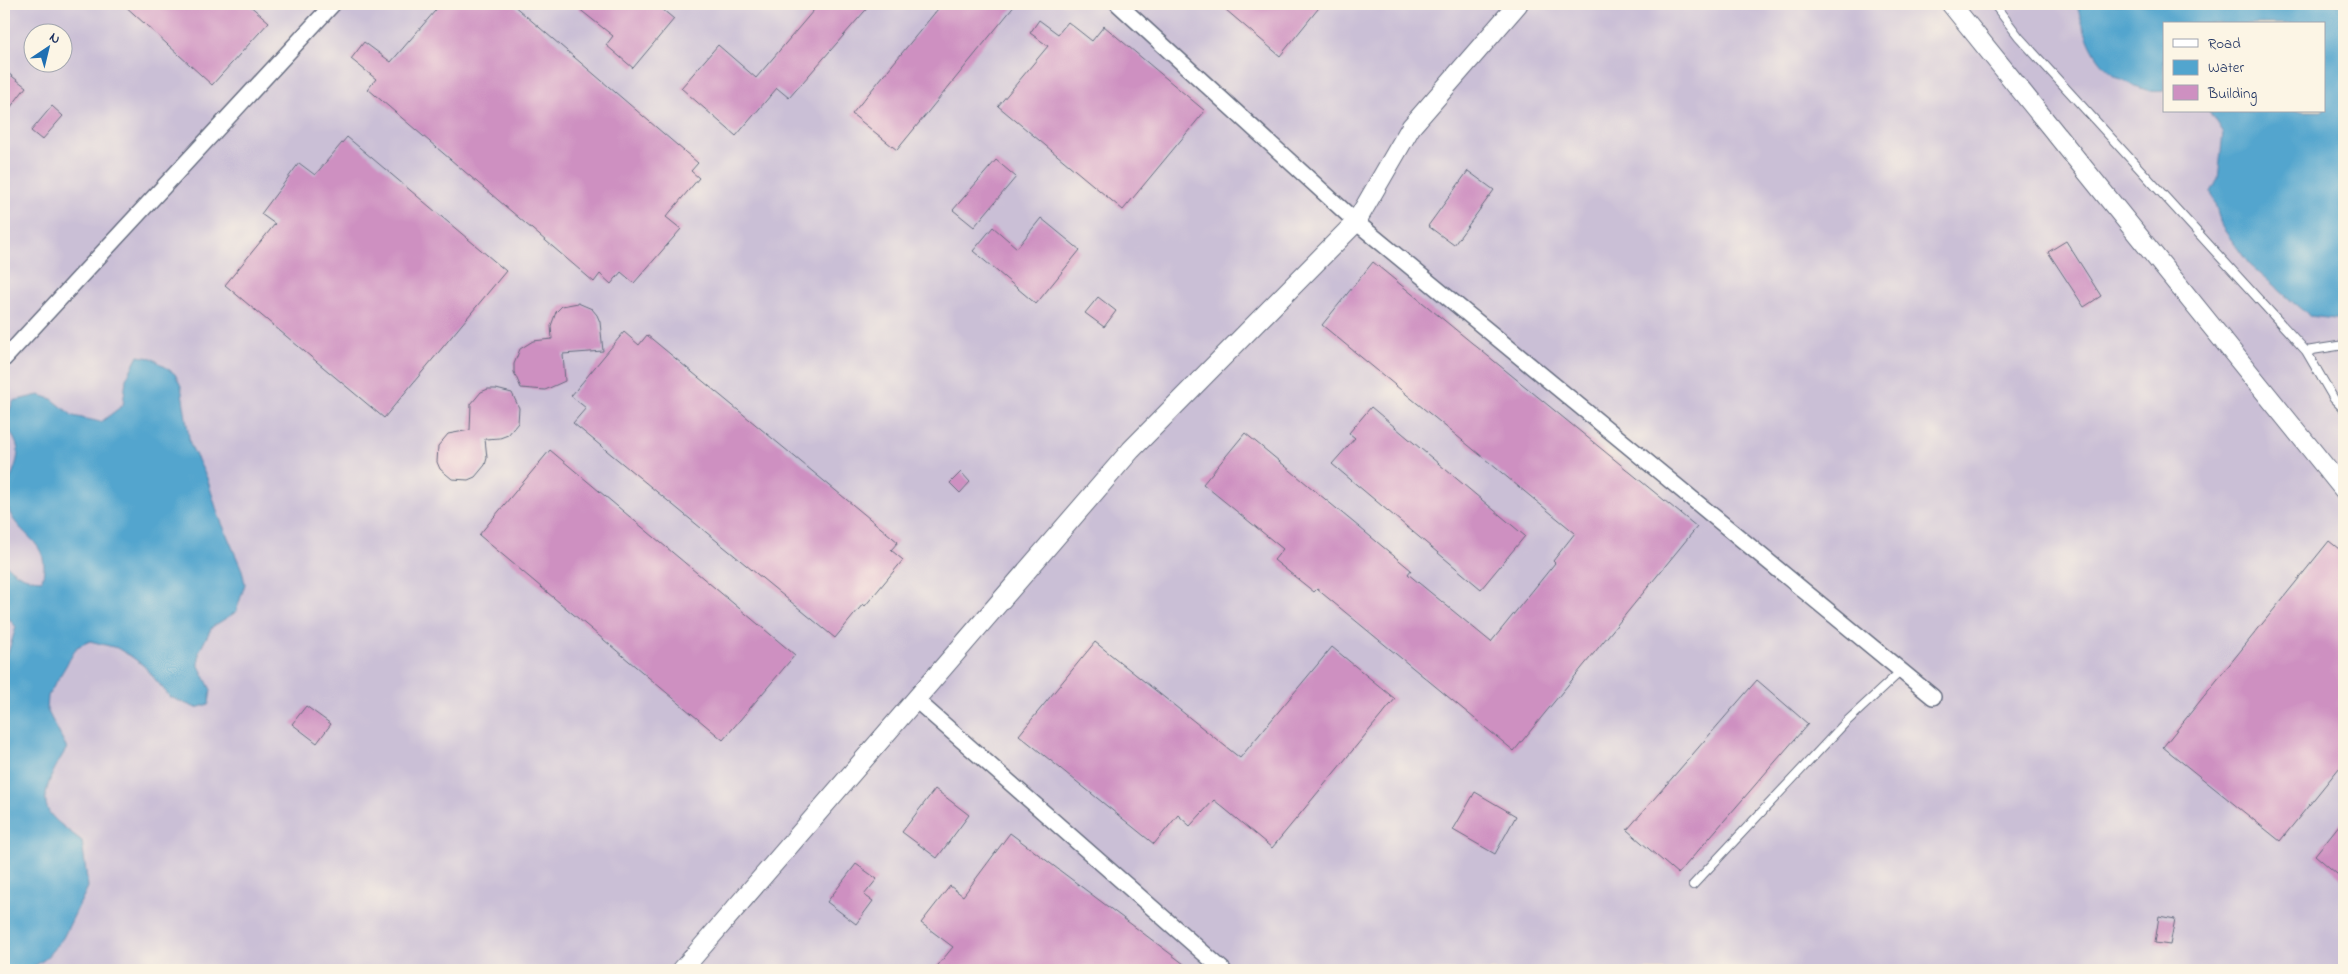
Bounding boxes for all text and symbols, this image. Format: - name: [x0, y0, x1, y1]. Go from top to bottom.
- north arrow: [22, 22, 72, 72]
- legend: [2163, 22, 2326, 112]
- text: N: [45, 27, 64, 50]
- text: Road: [2208, 33, 2241, 55]
- text: Water: [2208, 57, 2244, 79]
- text: Building: [2207, 83, 2257, 106]

